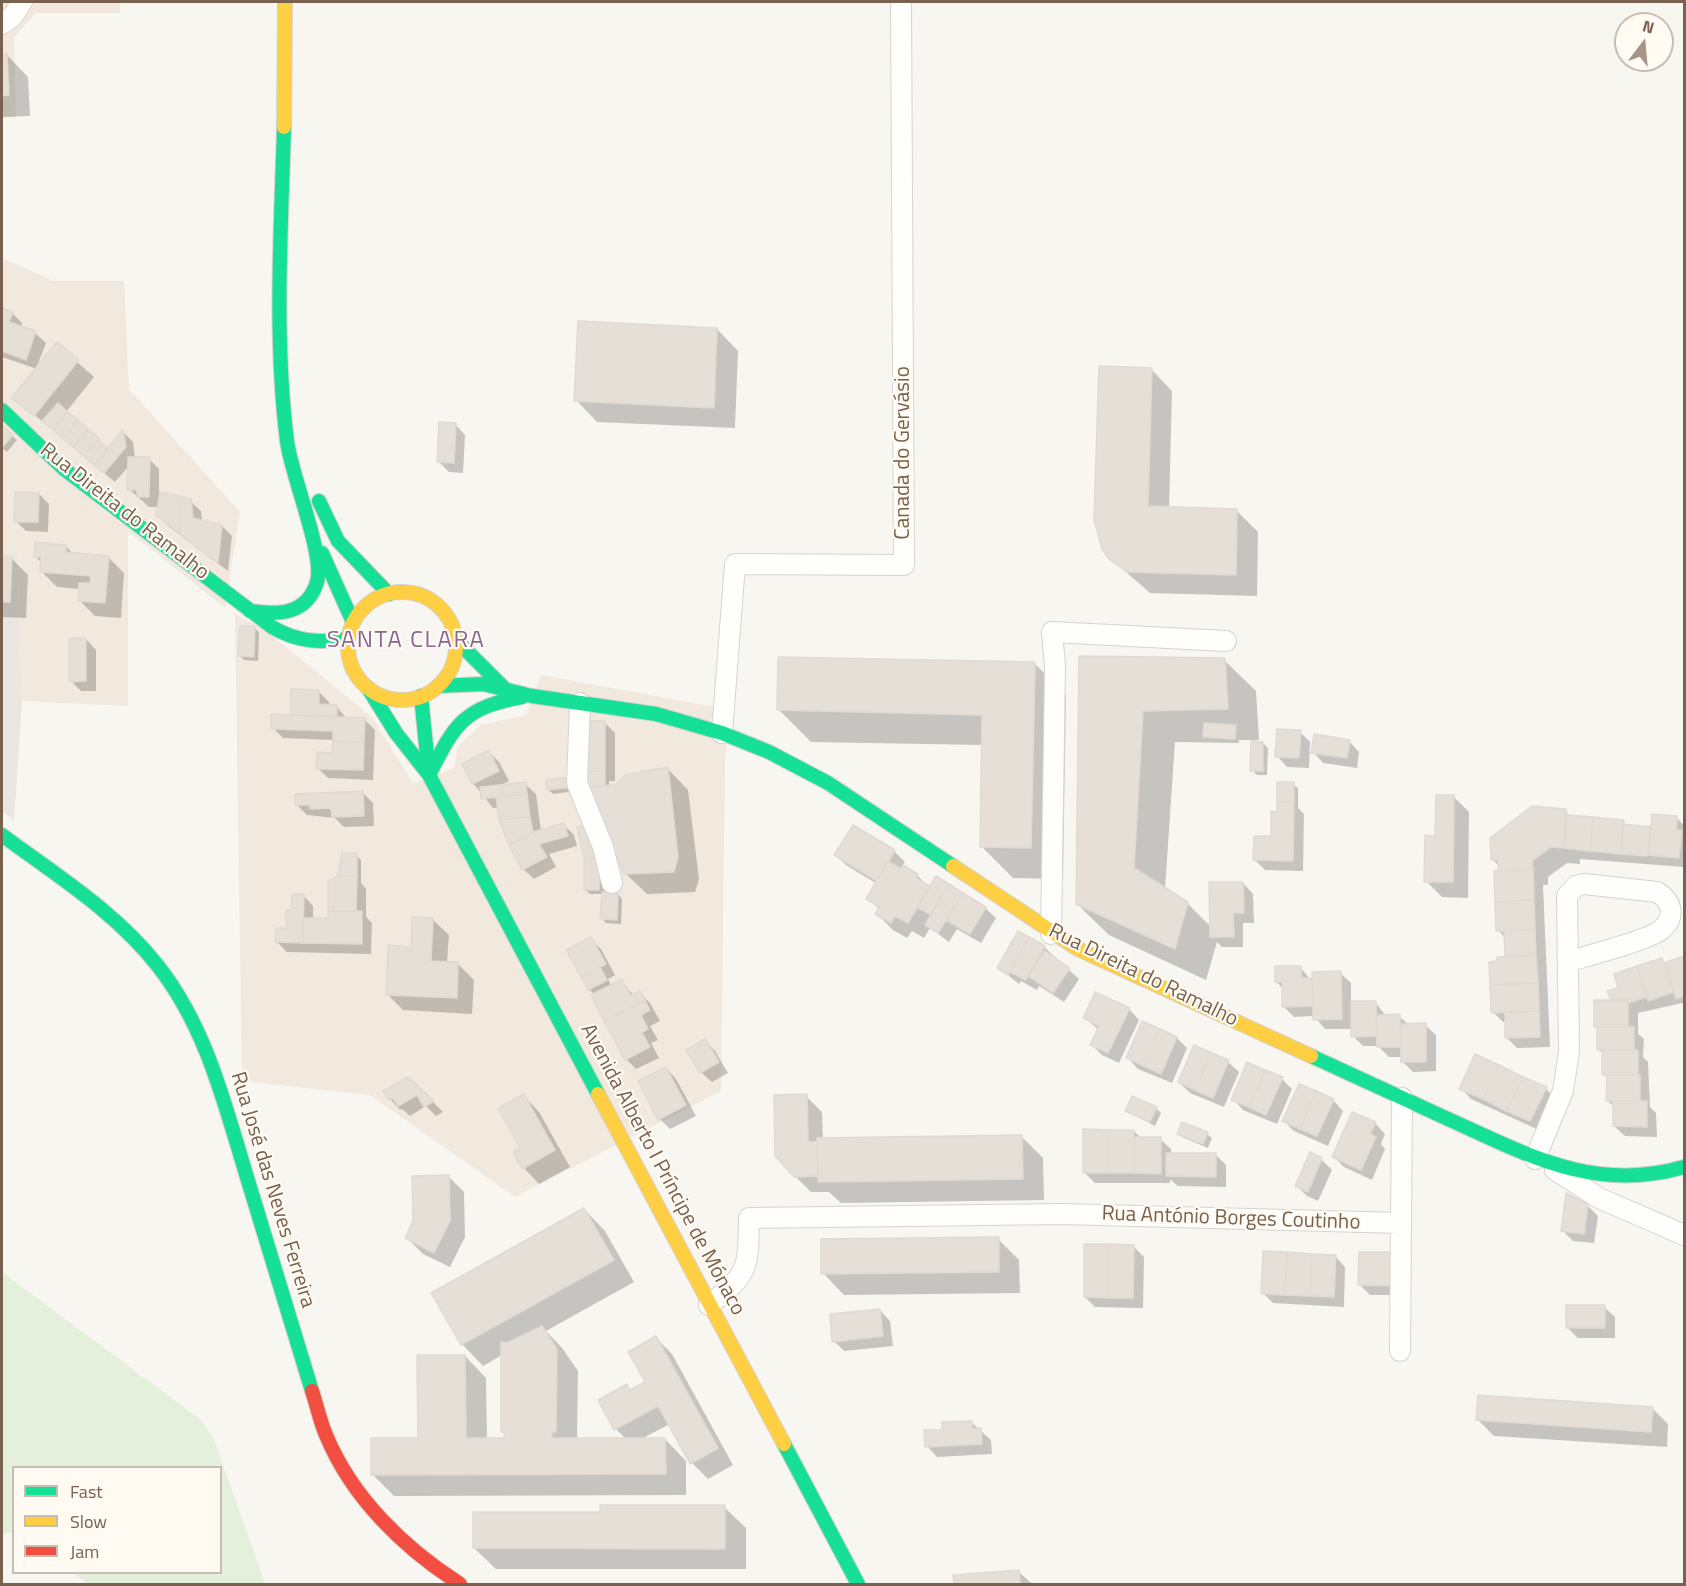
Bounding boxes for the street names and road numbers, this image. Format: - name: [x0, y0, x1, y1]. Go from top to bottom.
- street label: Canada do Gervásio: [891, 366, 917, 540]
- street label: Rua Direita do Ramalho: [34, 438, 214, 586]
- street label: Rua Direita do Ramalho: [1044, 919, 1242, 1033]
- street label: Avenida Alberto I Príncipe de Mónaco: [574, 1020, 750, 1320]
- street label: Rua José das Neves Ferreira: [224, 1069, 320, 1311]
- street label: Rua António Borges Coutinho: [1101, 1202, 1361, 1236]

